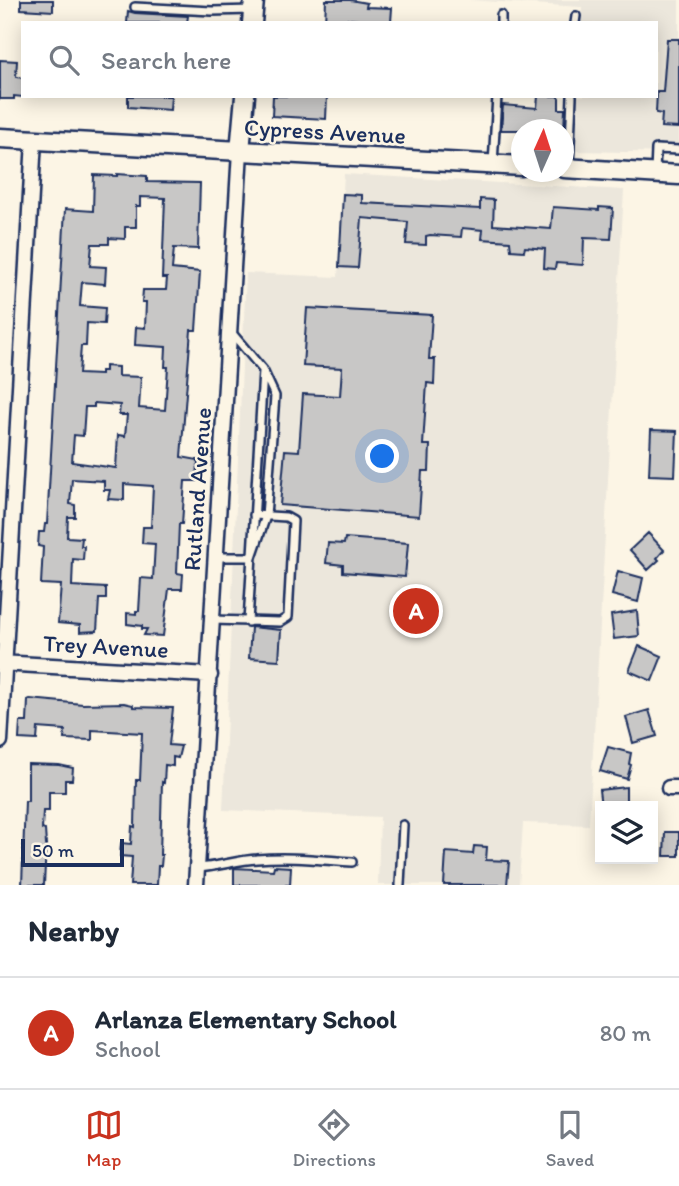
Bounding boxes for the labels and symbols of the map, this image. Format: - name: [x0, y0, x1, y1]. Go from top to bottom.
- street label: Cypress Avenue: [243, 112, 407, 150]
- north arrow: [511, 119, 574, 182]
- street label: Rutland Avenue: [177, 406, 217, 572]
- your location: [365, 439, 399, 473]
- pin: A: [393, 585, 439, 637]
- street label: Trey Avenue: [43, 628, 169, 664]
- scale bar: [21, 836, 124, 868]

